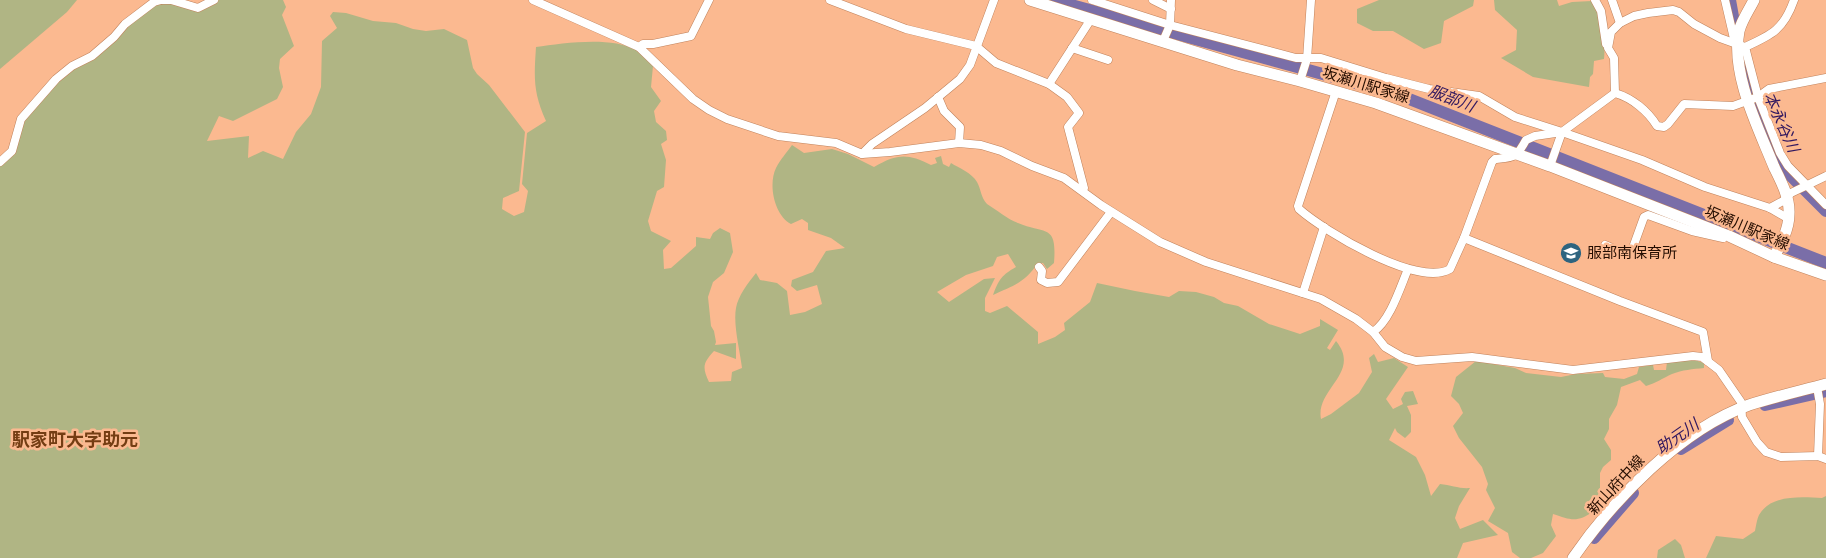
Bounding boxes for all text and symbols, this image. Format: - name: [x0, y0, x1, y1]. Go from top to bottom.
- street label: 坂瀬川駅家線: [1321, 63, 1412, 106]
- water label: 服部川: [1426, 82, 1479, 116]
- water label: 本永谷川: [1761, 90, 1803, 157]
- street label: 坂瀬川駅家線: [1702, 202, 1792, 253]
- school or university icon: 服部南保育所: [1559, 241, 1583, 265]
- place label: 服部南保育所: [1587, 244, 1677, 261]
- water label: 助元川: [1653, 415, 1703, 457]
- district label: 駅家町大字助元: [12, 430, 138, 450]
- street label: 新山府中線: [1584, 451, 1647, 518]

